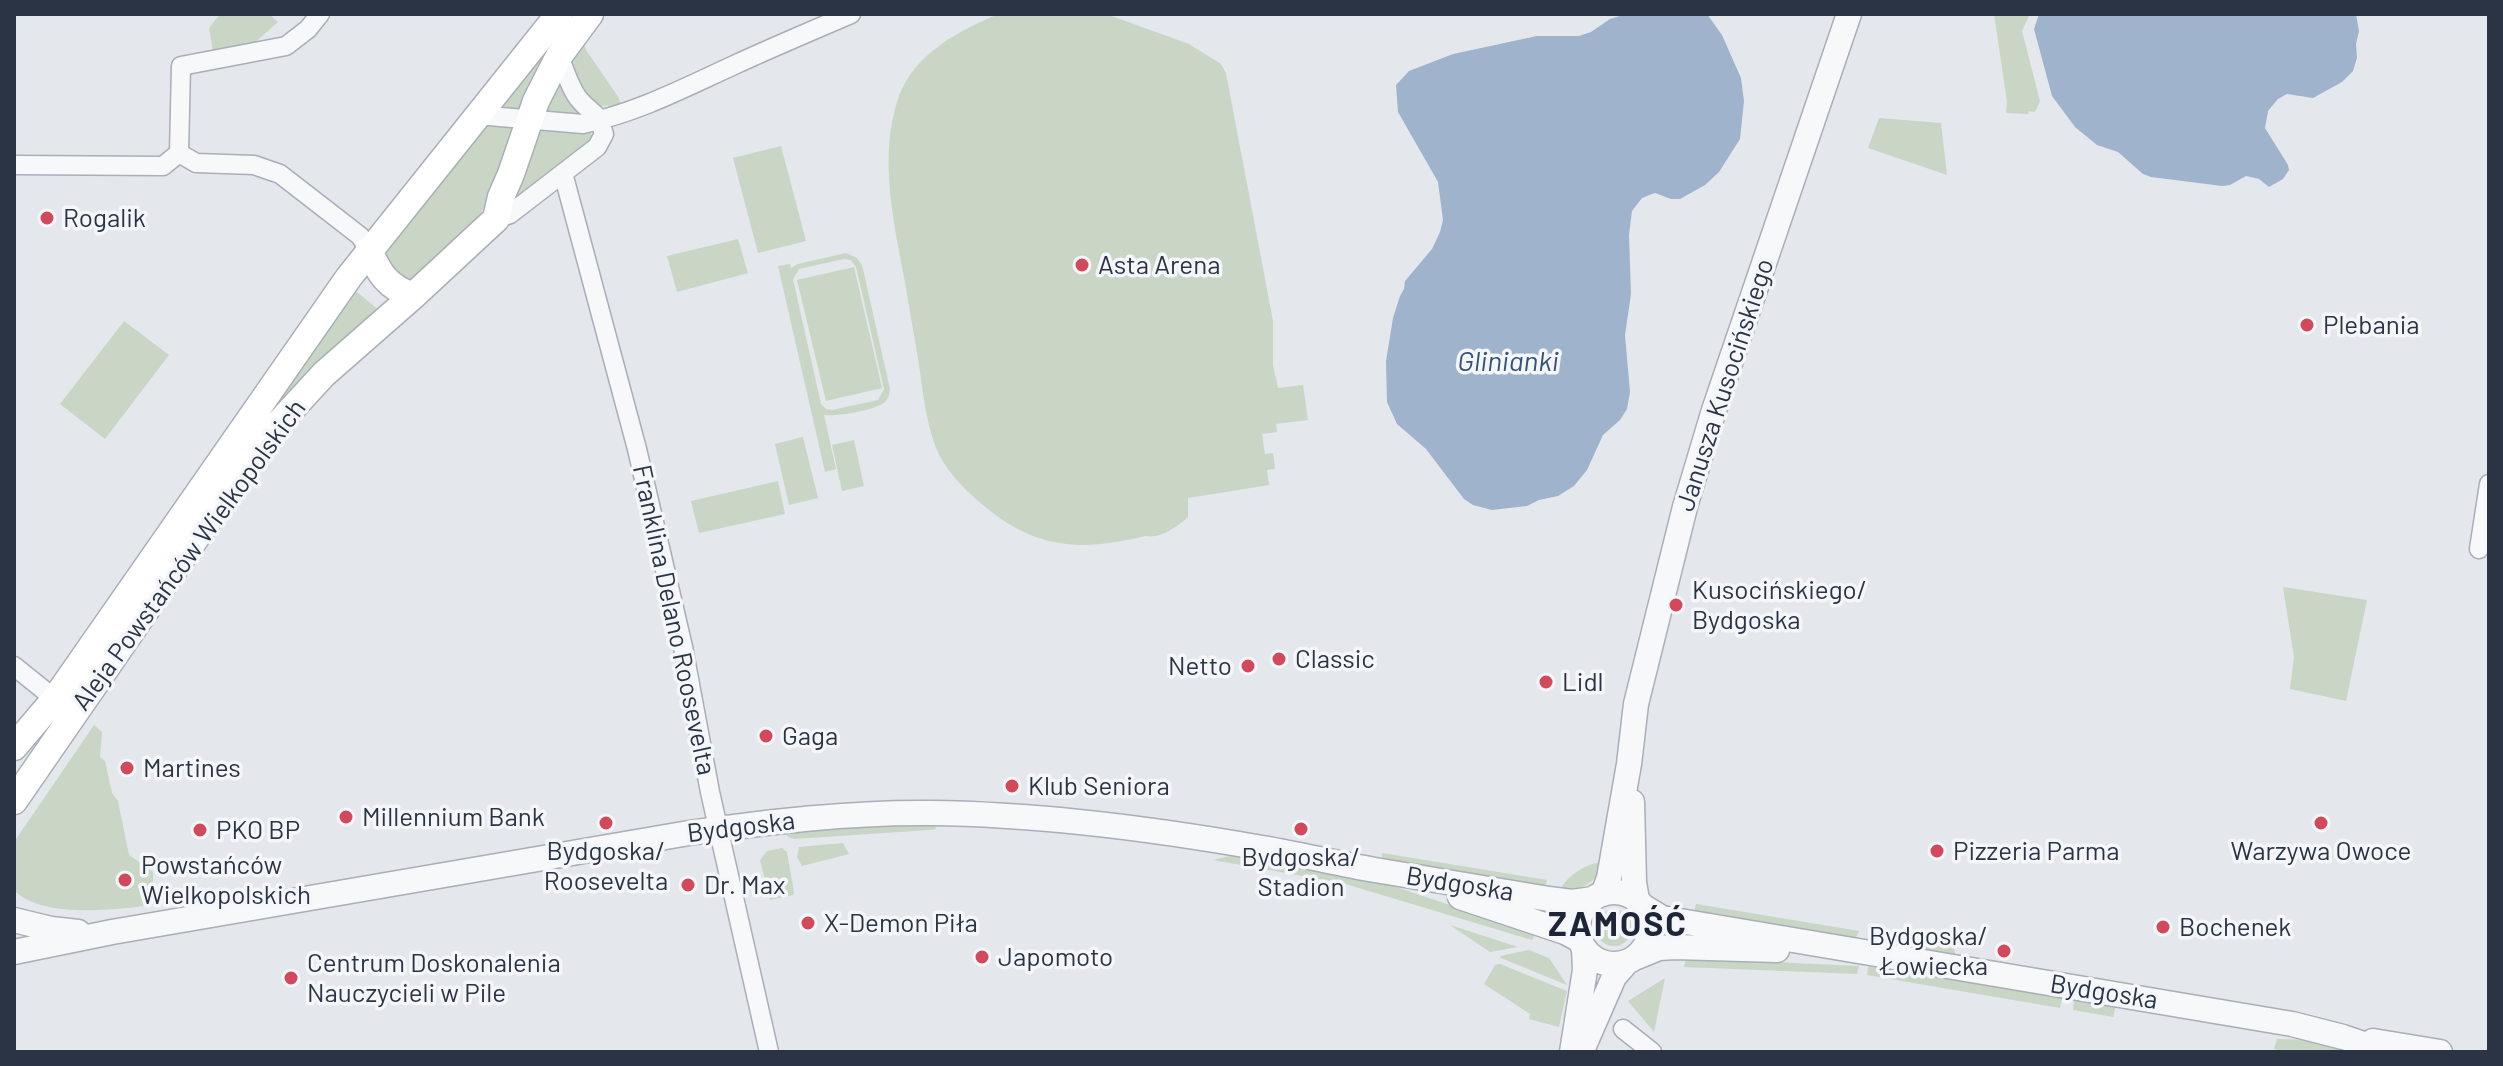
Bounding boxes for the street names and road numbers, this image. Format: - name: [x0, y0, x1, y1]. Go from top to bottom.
- street label: Janusza Kusocińskiego: [1669, 255, 1781, 515]
- street label: Aleja Powstańców Wielkopolskich: [66, 393, 312, 717]
- street label: Franklina Delano Roosevelta: [626, 462, 722, 778]
- street label: Bydgoska: [685, 805, 797, 849]
- street label: Bydgoska: [1404, 860, 1516, 908]
- street label: Bydgoska: [2048, 968, 2160, 1016]

